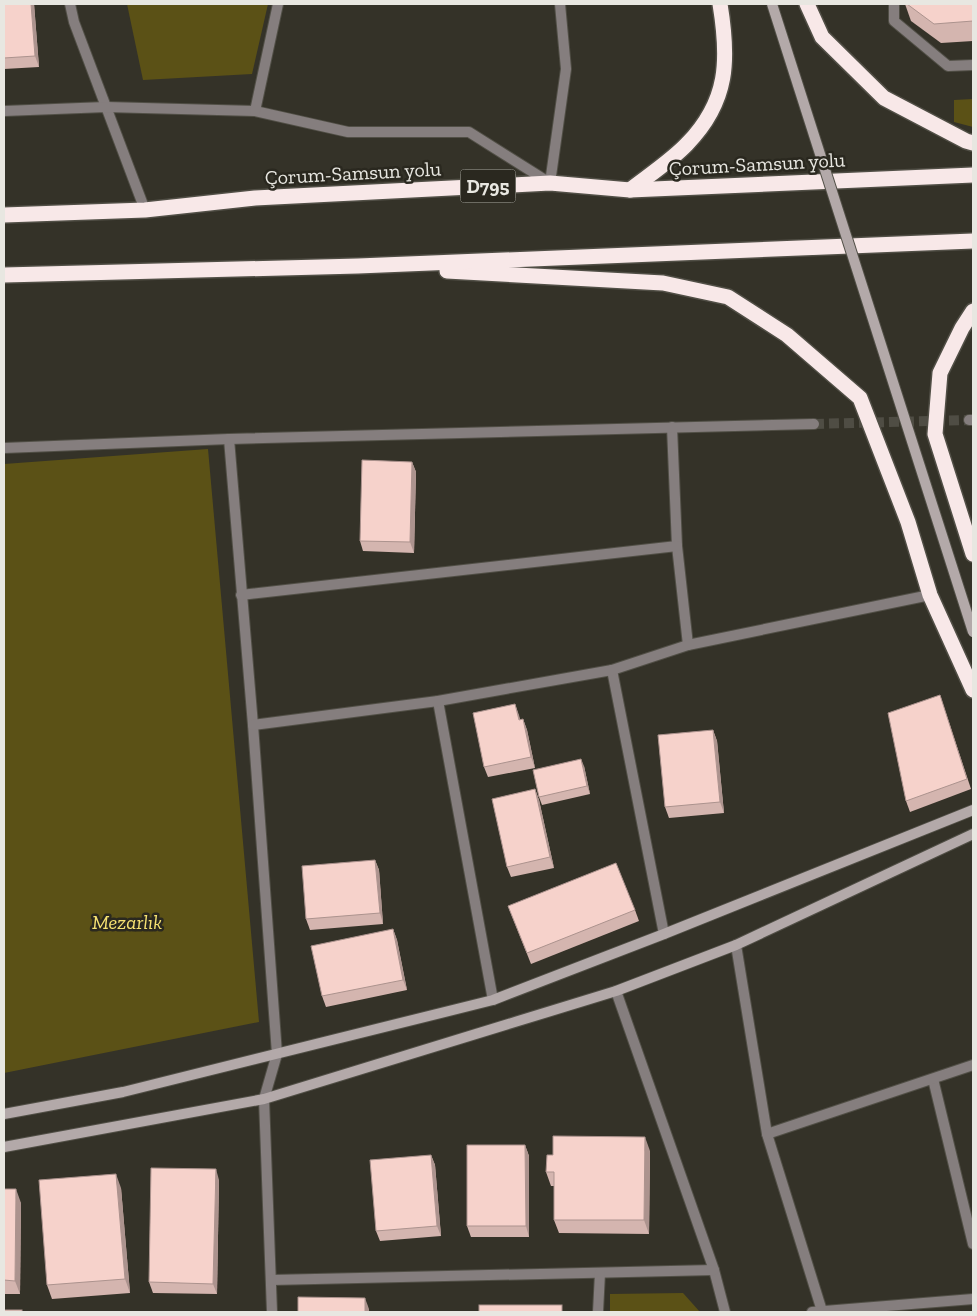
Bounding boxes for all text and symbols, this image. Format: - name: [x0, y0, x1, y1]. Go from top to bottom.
- street label: Çorum-Samsun yolu: [668, 147, 846, 181]
- street label: Çorum-Samsun yolu: [264, 156, 442, 190]
- road number: D795: [460, 170, 516, 202]
- park label: Mezarlık: [92, 910, 162, 934]

